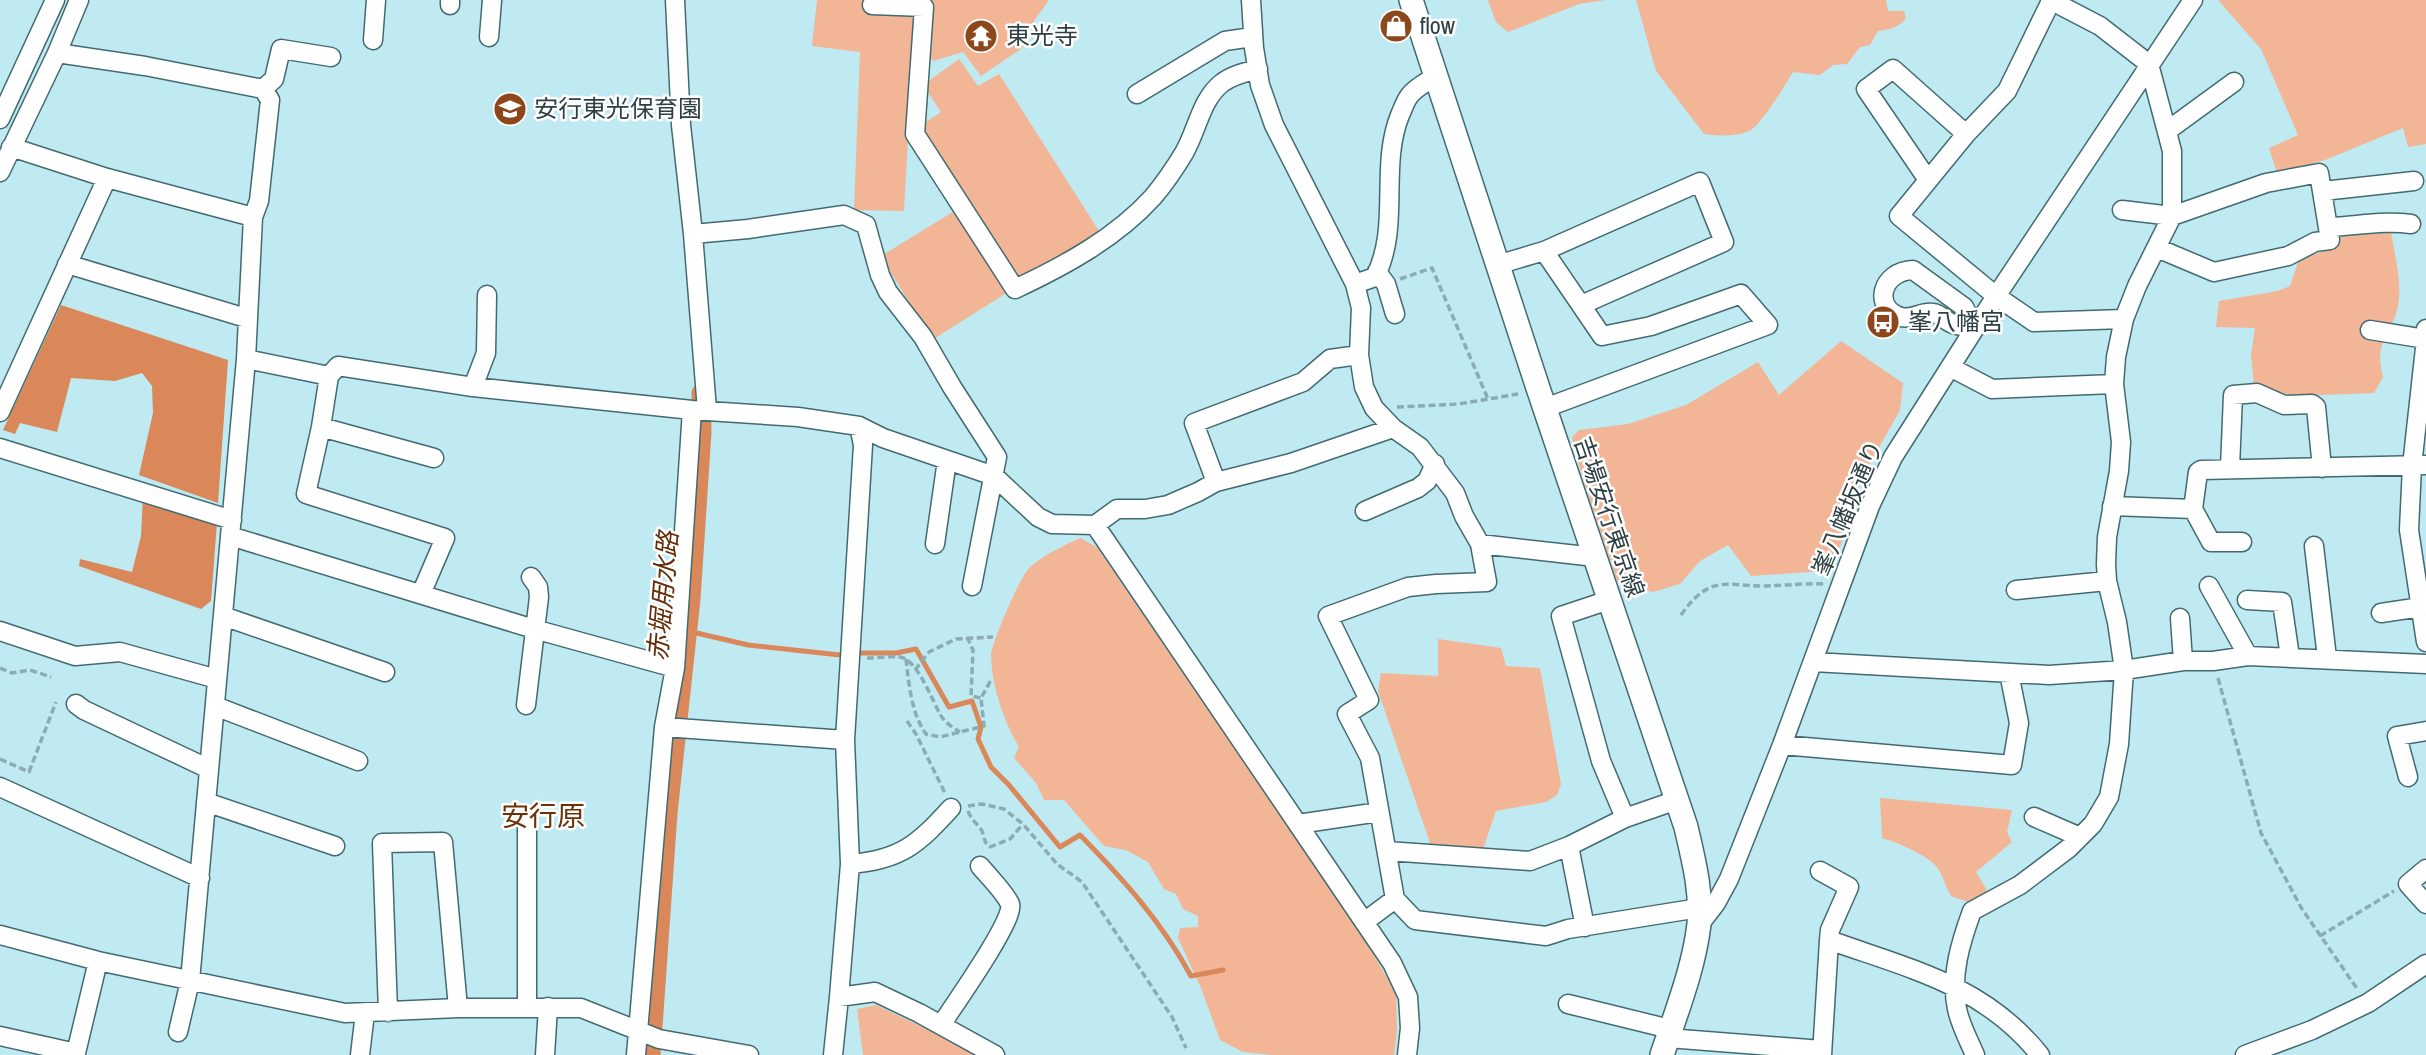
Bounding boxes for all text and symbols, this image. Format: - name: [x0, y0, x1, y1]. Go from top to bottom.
- shop icon: flow: [1377, 7, 1415, 45]
- place label: flow: [1420, 9, 1456, 41]
- temple icon: 東光寺: [962, 17, 1000, 55]
- place label: 東光寺: [1006, 19, 1078, 51]
- school or university icon: 安行東光保育園: [491, 90, 529, 128]
- place label: 安行東光保育園: [534, 92, 702, 124]
- bus stop icon: 峯八幡宮: [1864, 303, 1902, 341]
- place label: 峯八幡宮: [1908, 305, 2004, 337]
- street label: 吉場安行東京線: [1567, 432, 1652, 601]
- street label: 峯八幡坂通り: [1804, 435, 1890, 580]
- water label: 赤堀用水路: [639, 528, 686, 662]
- district label: 安行原: [501, 797, 585, 835]

